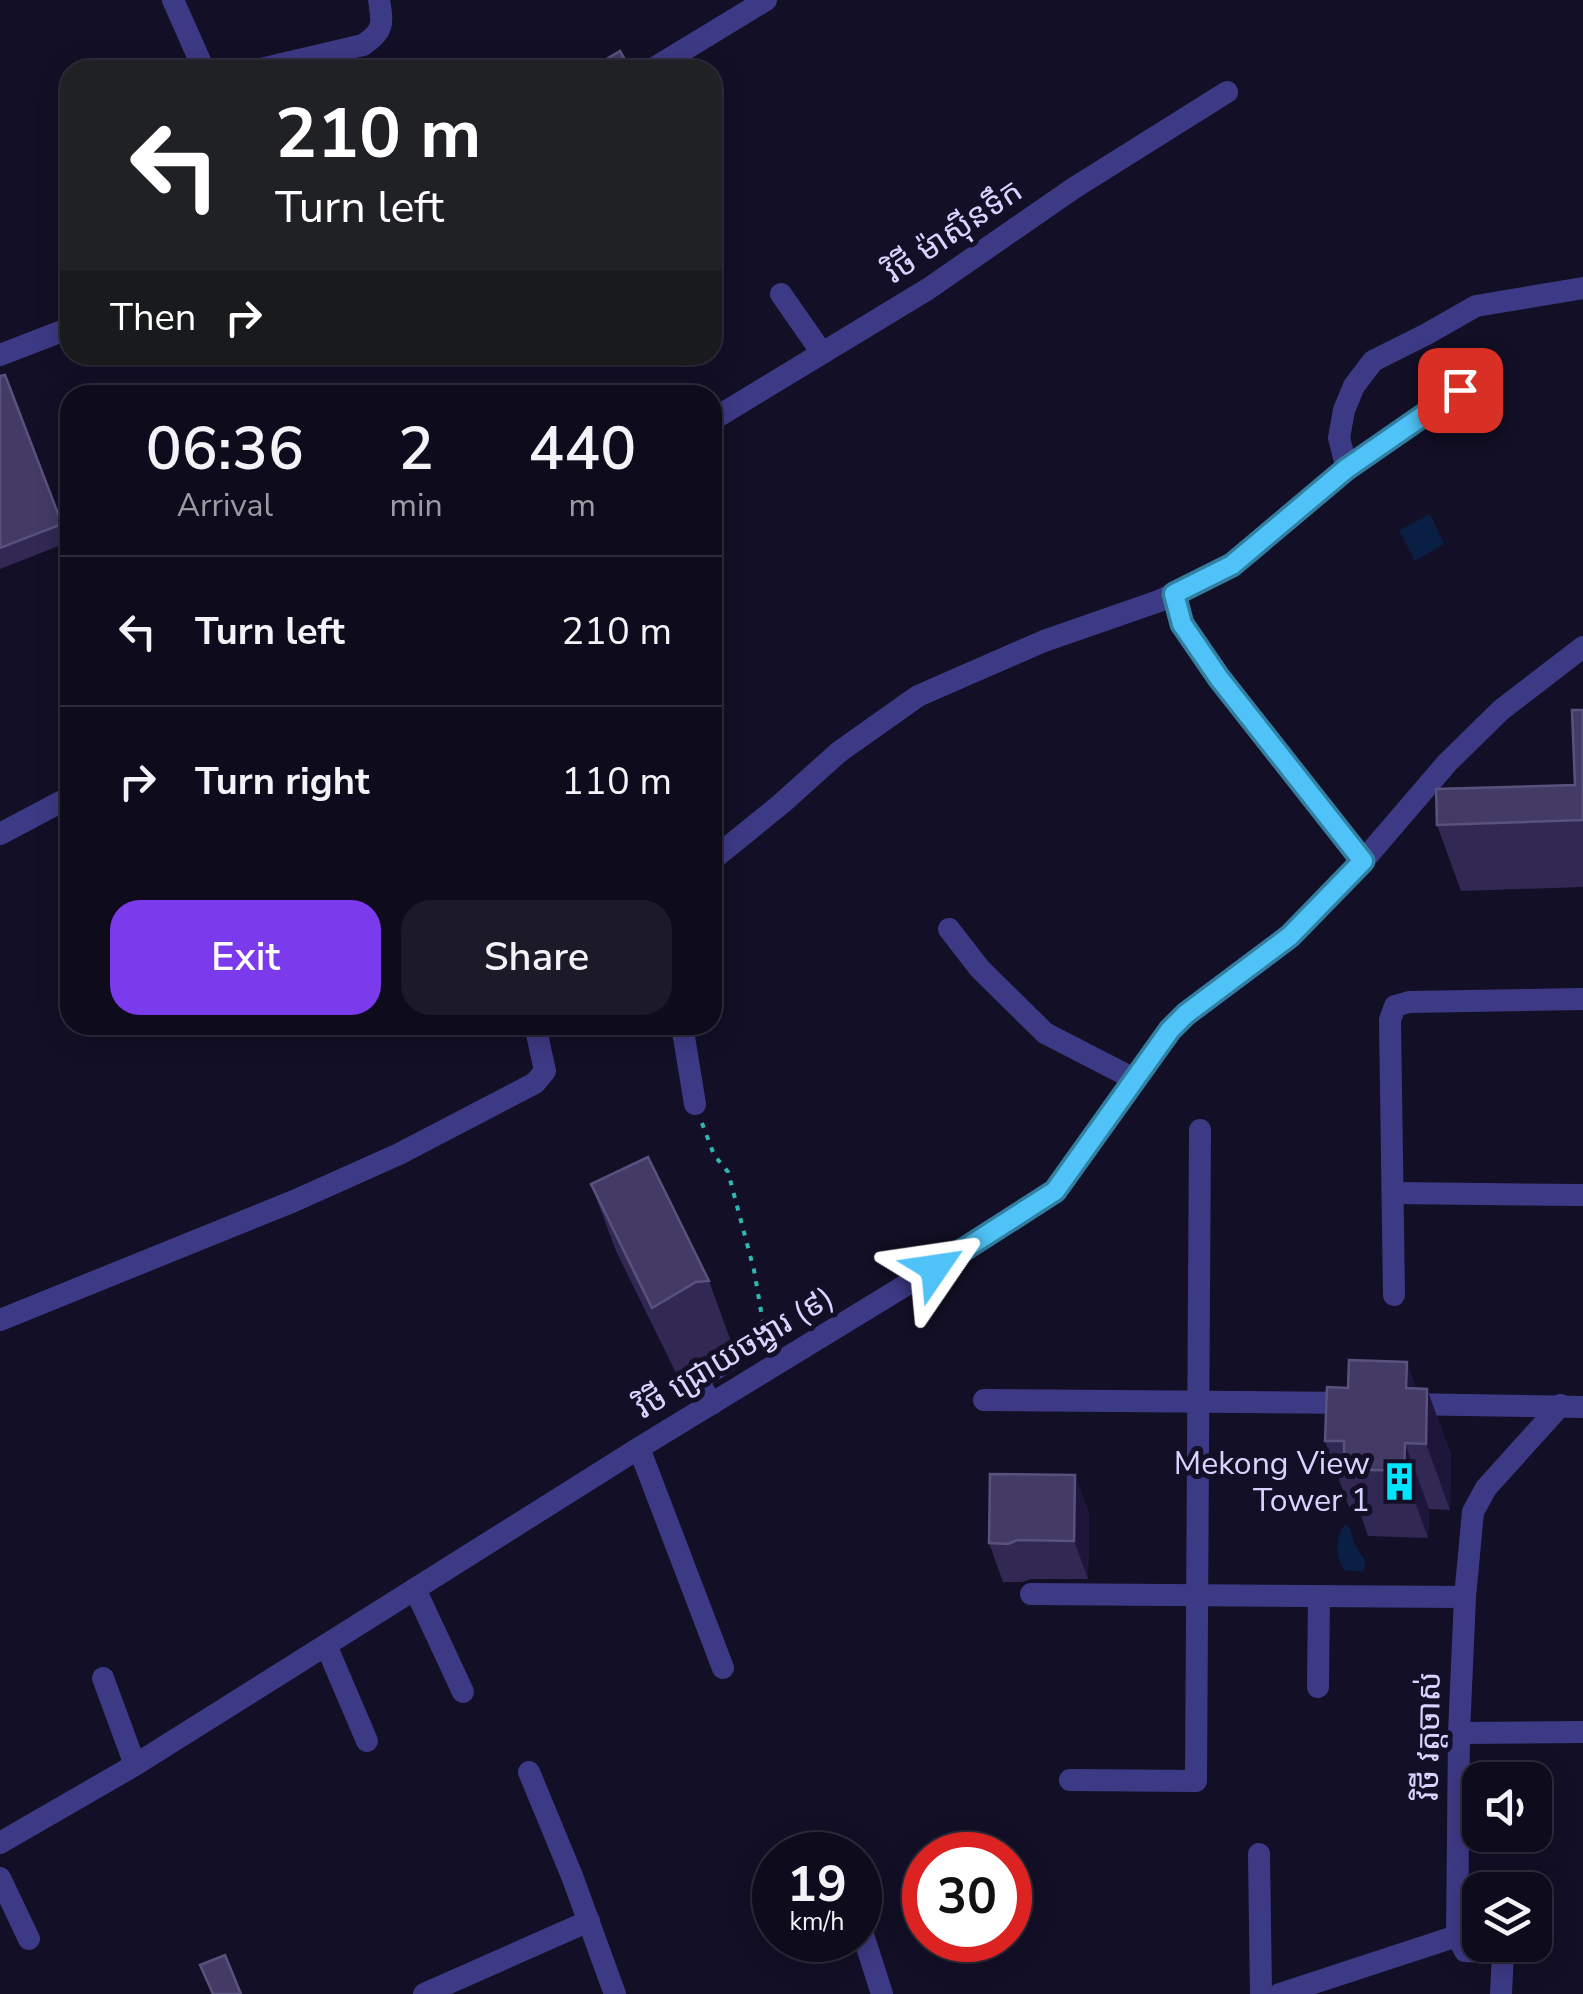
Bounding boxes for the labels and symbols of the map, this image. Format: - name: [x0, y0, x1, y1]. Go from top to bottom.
- street label: វិថី ម៉ាស៊ីនទឹក: [875, 169, 1031, 294]
- pin: [1418, 348, 1503, 433]
- position arrow: [883, 1216, 987, 1320]
- street label: វិថី ជ្រោយចង្វារ (៩): [626, 1276, 842, 1429]
- place label: Mekong View Tower 1: [1174, 1442, 1370, 1522]
- building icon: Mekong View Tower 1: [1379, 1460, 1421, 1502]
- street label: វិថី វត្តចាស់: [1406, 1671, 1451, 1801]
- speed limit sign: 30: [902, 1832, 1032, 1962]

